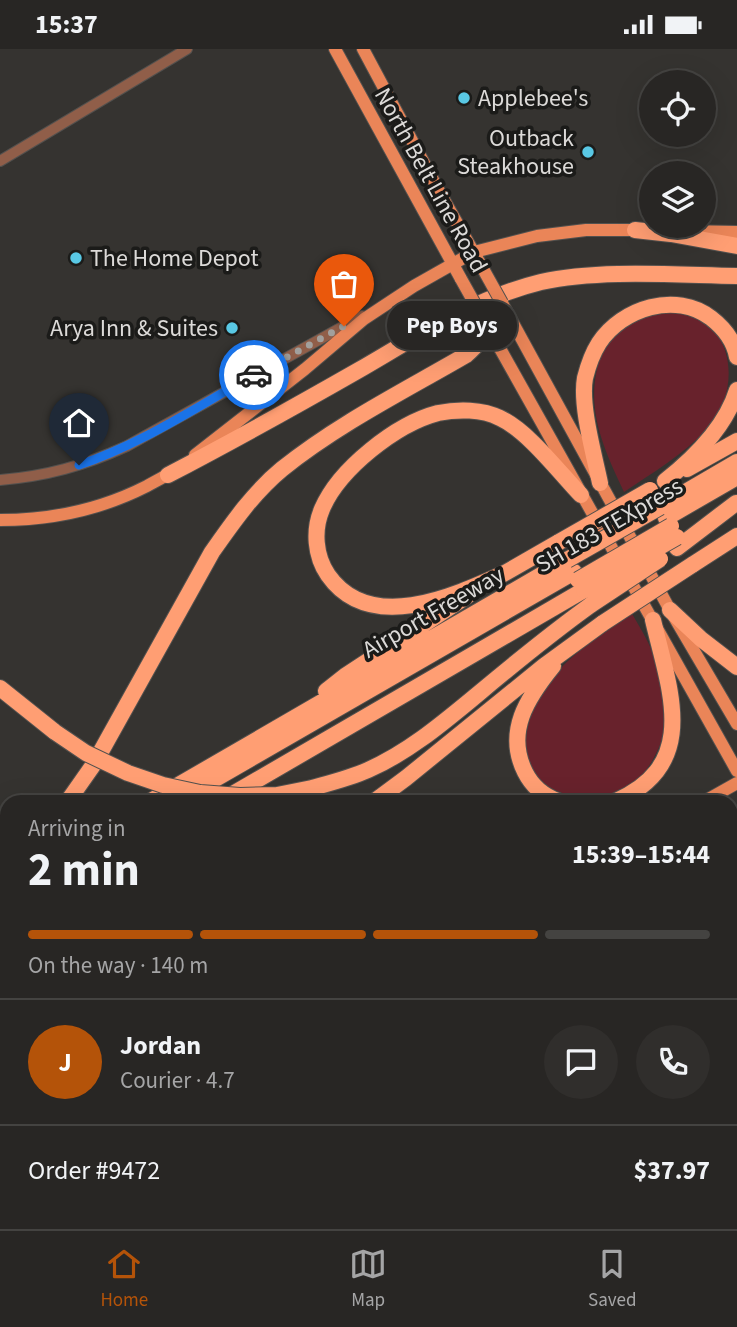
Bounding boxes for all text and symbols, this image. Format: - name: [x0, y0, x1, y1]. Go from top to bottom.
- text: 15:37: [35, 6, 98, 43]
- map controls: [639, 70, 716, 238]
- button: locate: [639, 70, 716, 147]
- street label: North Belt Line Road: [365, 81, 496, 279]
- place label: Applebee's: [478, 81, 588, 116]
- marker: Applebee's: [456, 90, 472, 106]
- place label: Outback Steakhouse: [457, 121, 574, 184]
- marker: Outback Steakhouse: [580, 144, 596, 160]
- button: layers: [639, 161, 716, 238]
- place label: The Home Depot: [90, 241, 259, 276]
- marker: The Home Depot: [68, 250, 84, 266]
- pin: [314, 254, 374, 326]
- icon: bag: [325, 265, 363, 303]
- callout: Pep Boys: [386, 301, 516, 351]
- text: Pep Boys: [406, 309, 498, 342]
- place label: Arya Inn & Suites: [50, 311, 218, 346]
- marker: Arya Inn & Suites: [224, 320, 240, 336]
- courier: [219, 340, 289, 410]
- icon: car: [235, 356, 273, 394]
- pin: [49, 393, 109, 465]
- icon: home: [60, 404, 98, 442]
- street label: SH 183 TEXpress: [529, 469, 689, 582]
- street label: Airport Freeway: [356, 558, 511, 667]
- text: Arriving in: [28, 812, 126, 845]
- text: 15:39–15:44: [572, 836, 710, 873]
- text: 2 min: [28, 838, 140, 903]
- text: On the way · 140 m: [28, 949, 208, 982]
- button: chat: [544, 1025, 618, 1099]
- button: phone: [636, 1025, 710, 1099]
- text: Jordan: [120, 1027, 201, 1064]
- text: J: [58, 1044, 72, 1081]
- text: Courier · 4.7: [120, 1064, 235, 1097]
- text: Order #9472: [28, 1152, 160, 1189]
- text: $37.97: [634, 1152, 710, 1189]
- tab: Home: [100, 1245, 148, 1314]
- tab: Map: [349, 1245, 387, 1314]
- tab: Saved: [588, 1245, 637, 1314]

